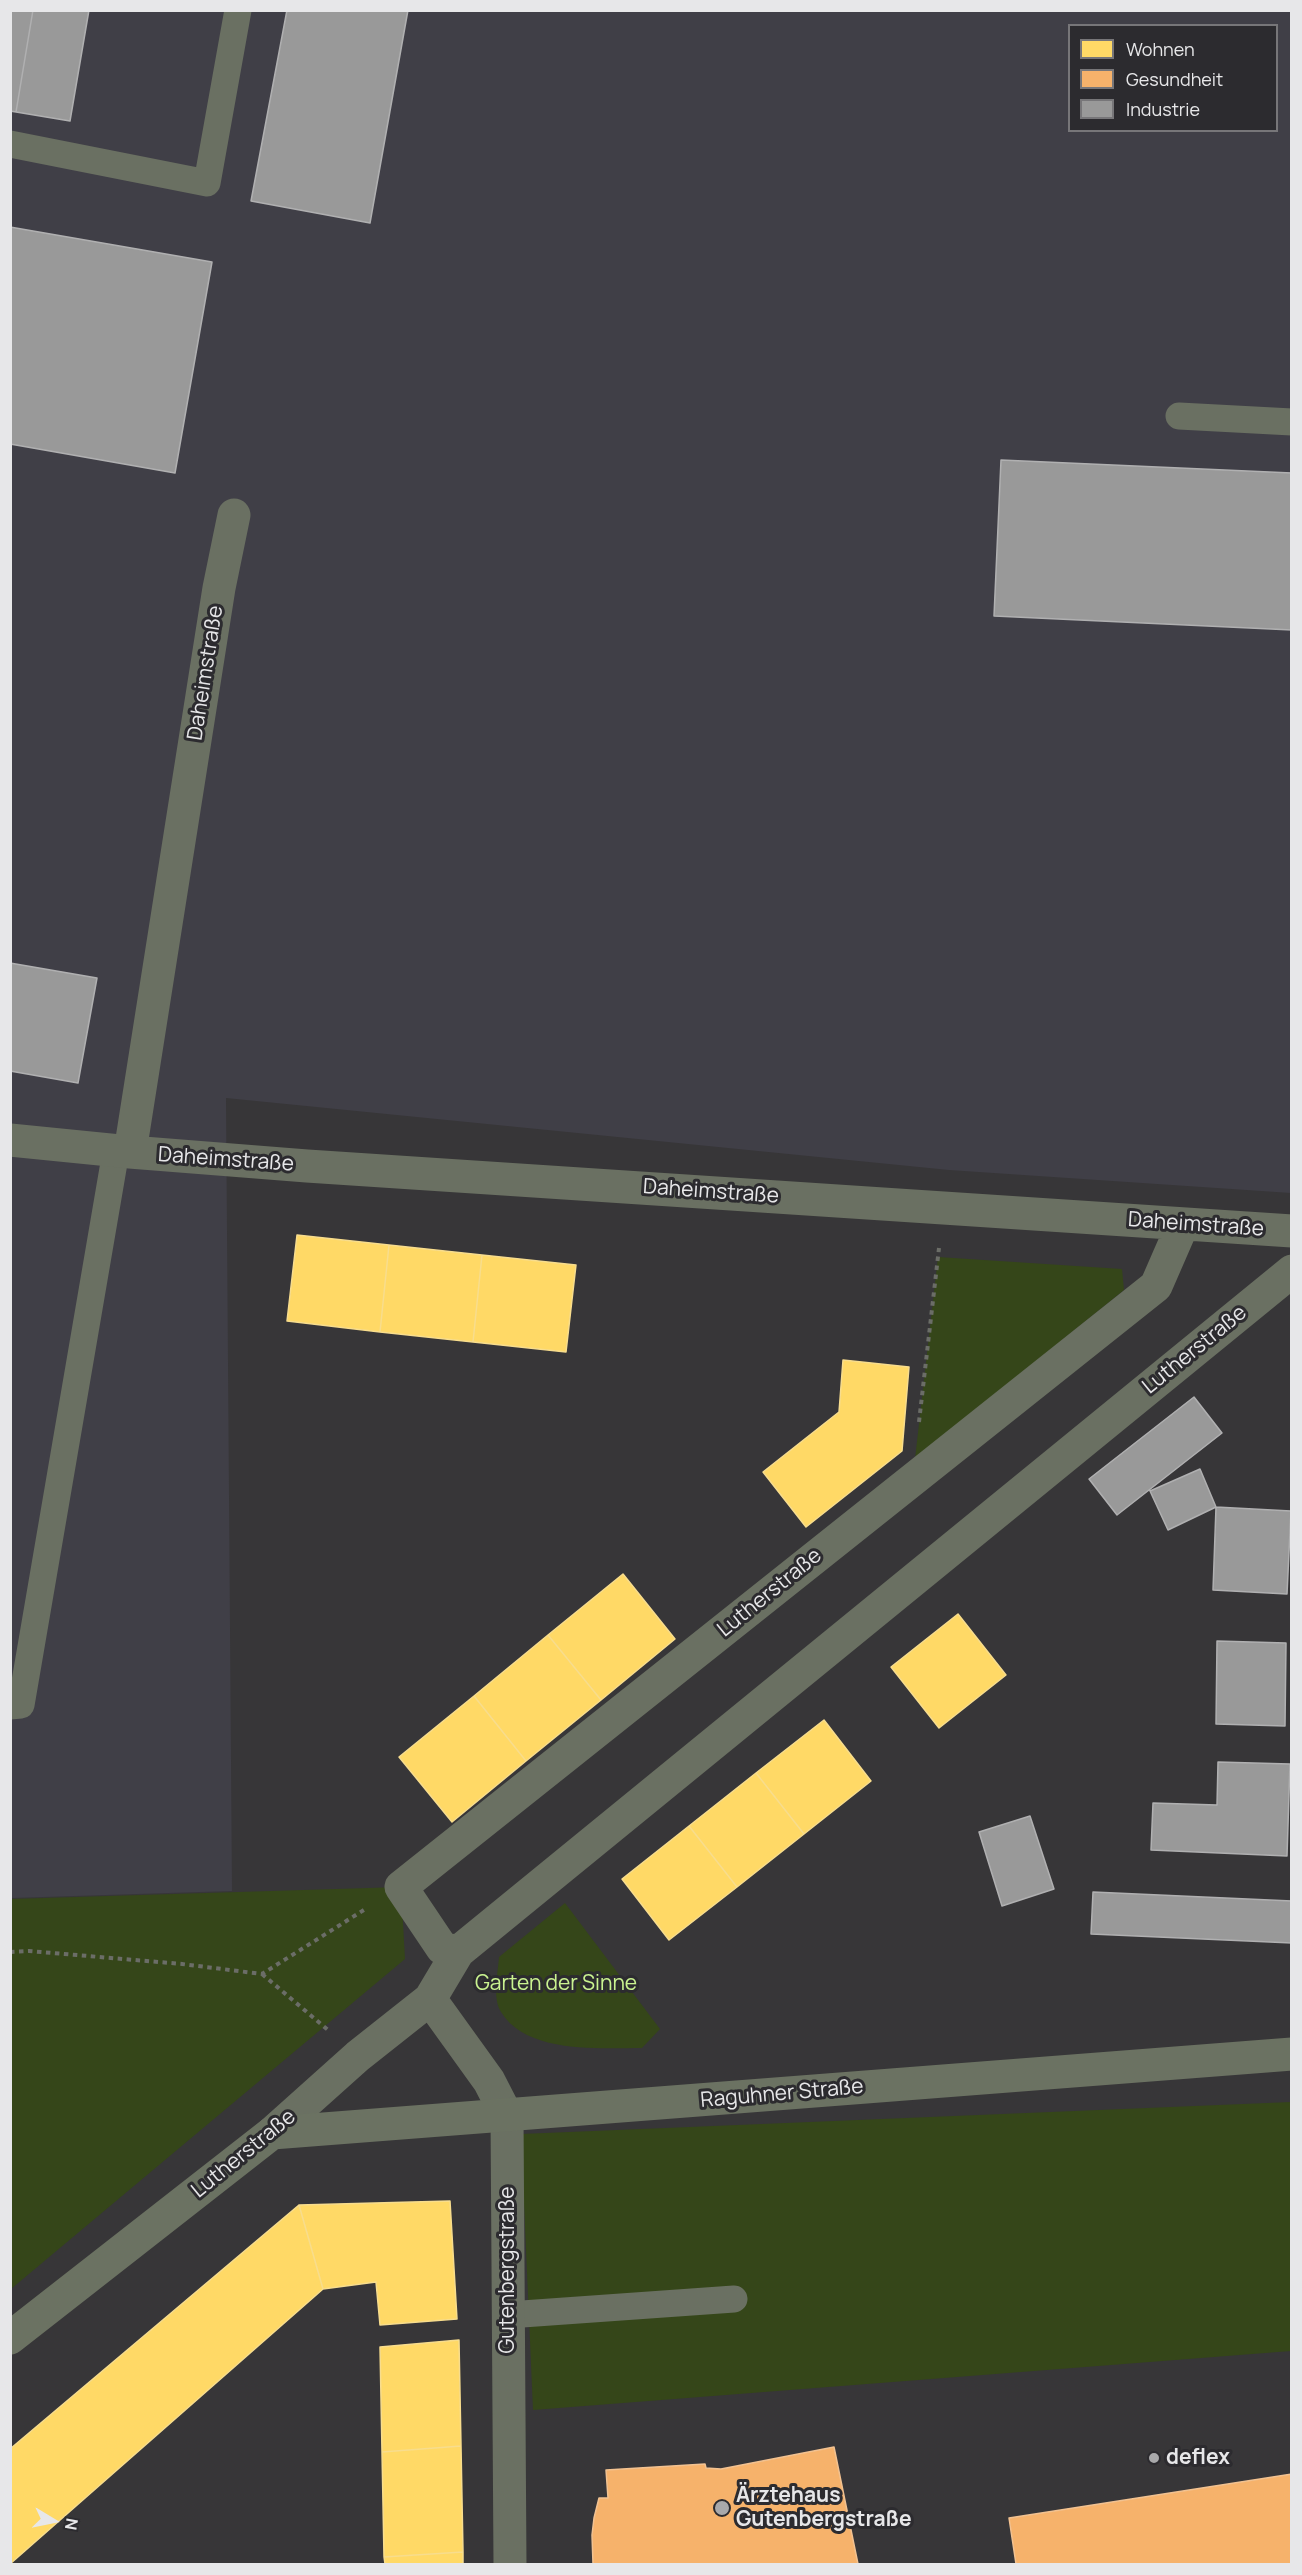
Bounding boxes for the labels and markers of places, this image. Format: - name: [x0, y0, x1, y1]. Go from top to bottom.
- place label: deflex: [1166, 2445, 1230, 2471]
- marker: deflex: [1147, 2451, 1161, 2465]
- place label: Ärztehaus Gutenbergstraße: [736, 2483, 912, 2533]
- marker: Ärztehaus Gutenbergstraße: [713, 2499, 731, 2517]

